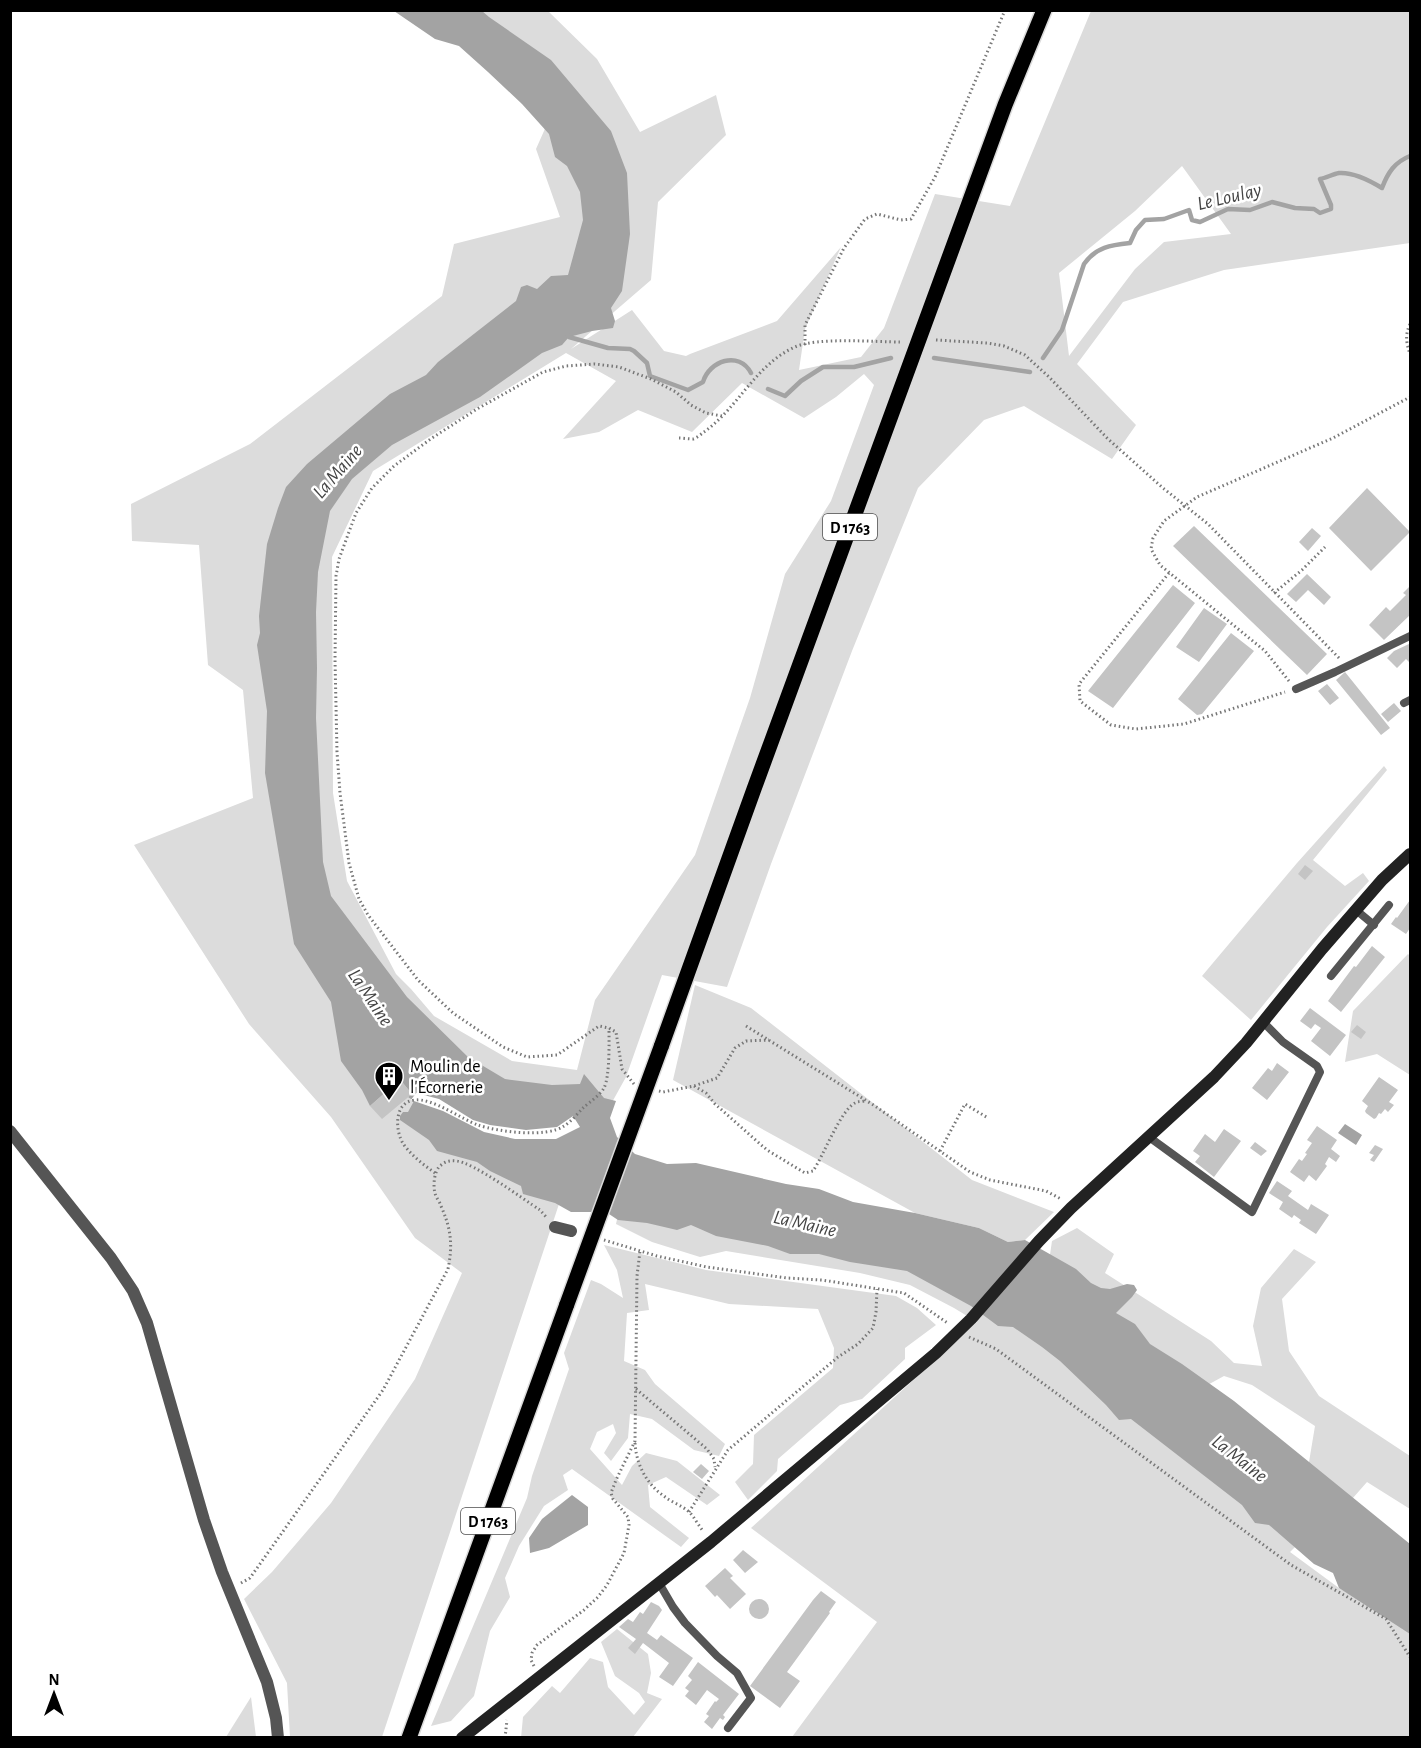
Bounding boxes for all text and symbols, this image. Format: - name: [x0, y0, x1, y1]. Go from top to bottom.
- water label: Le Loulay: [1195, 180, 1264, 214]
- water label: La Maine: [309, 441, 367, 502]
- road number: D 1763: [823, 514, 877, 540]
- water label: La Maine: [344, 965, 397, 1030]
- place label: Moulin de l'Écornerie: [410, 1058, 483, 1097]
- building icon: Moulin de l'Écornerie: [373, 1060, 405, 1102]
- water label: La Maine: [771, 1207, 839, 1241]
- water label: La Maine: [1208, 1431, 1271, 1487]
- road number: D 1763: [461, 1508, 515, 1534]
- north arrow: [24, 1664, 84, 1724]
- text: N: [48, 1672, 60, 1688]

